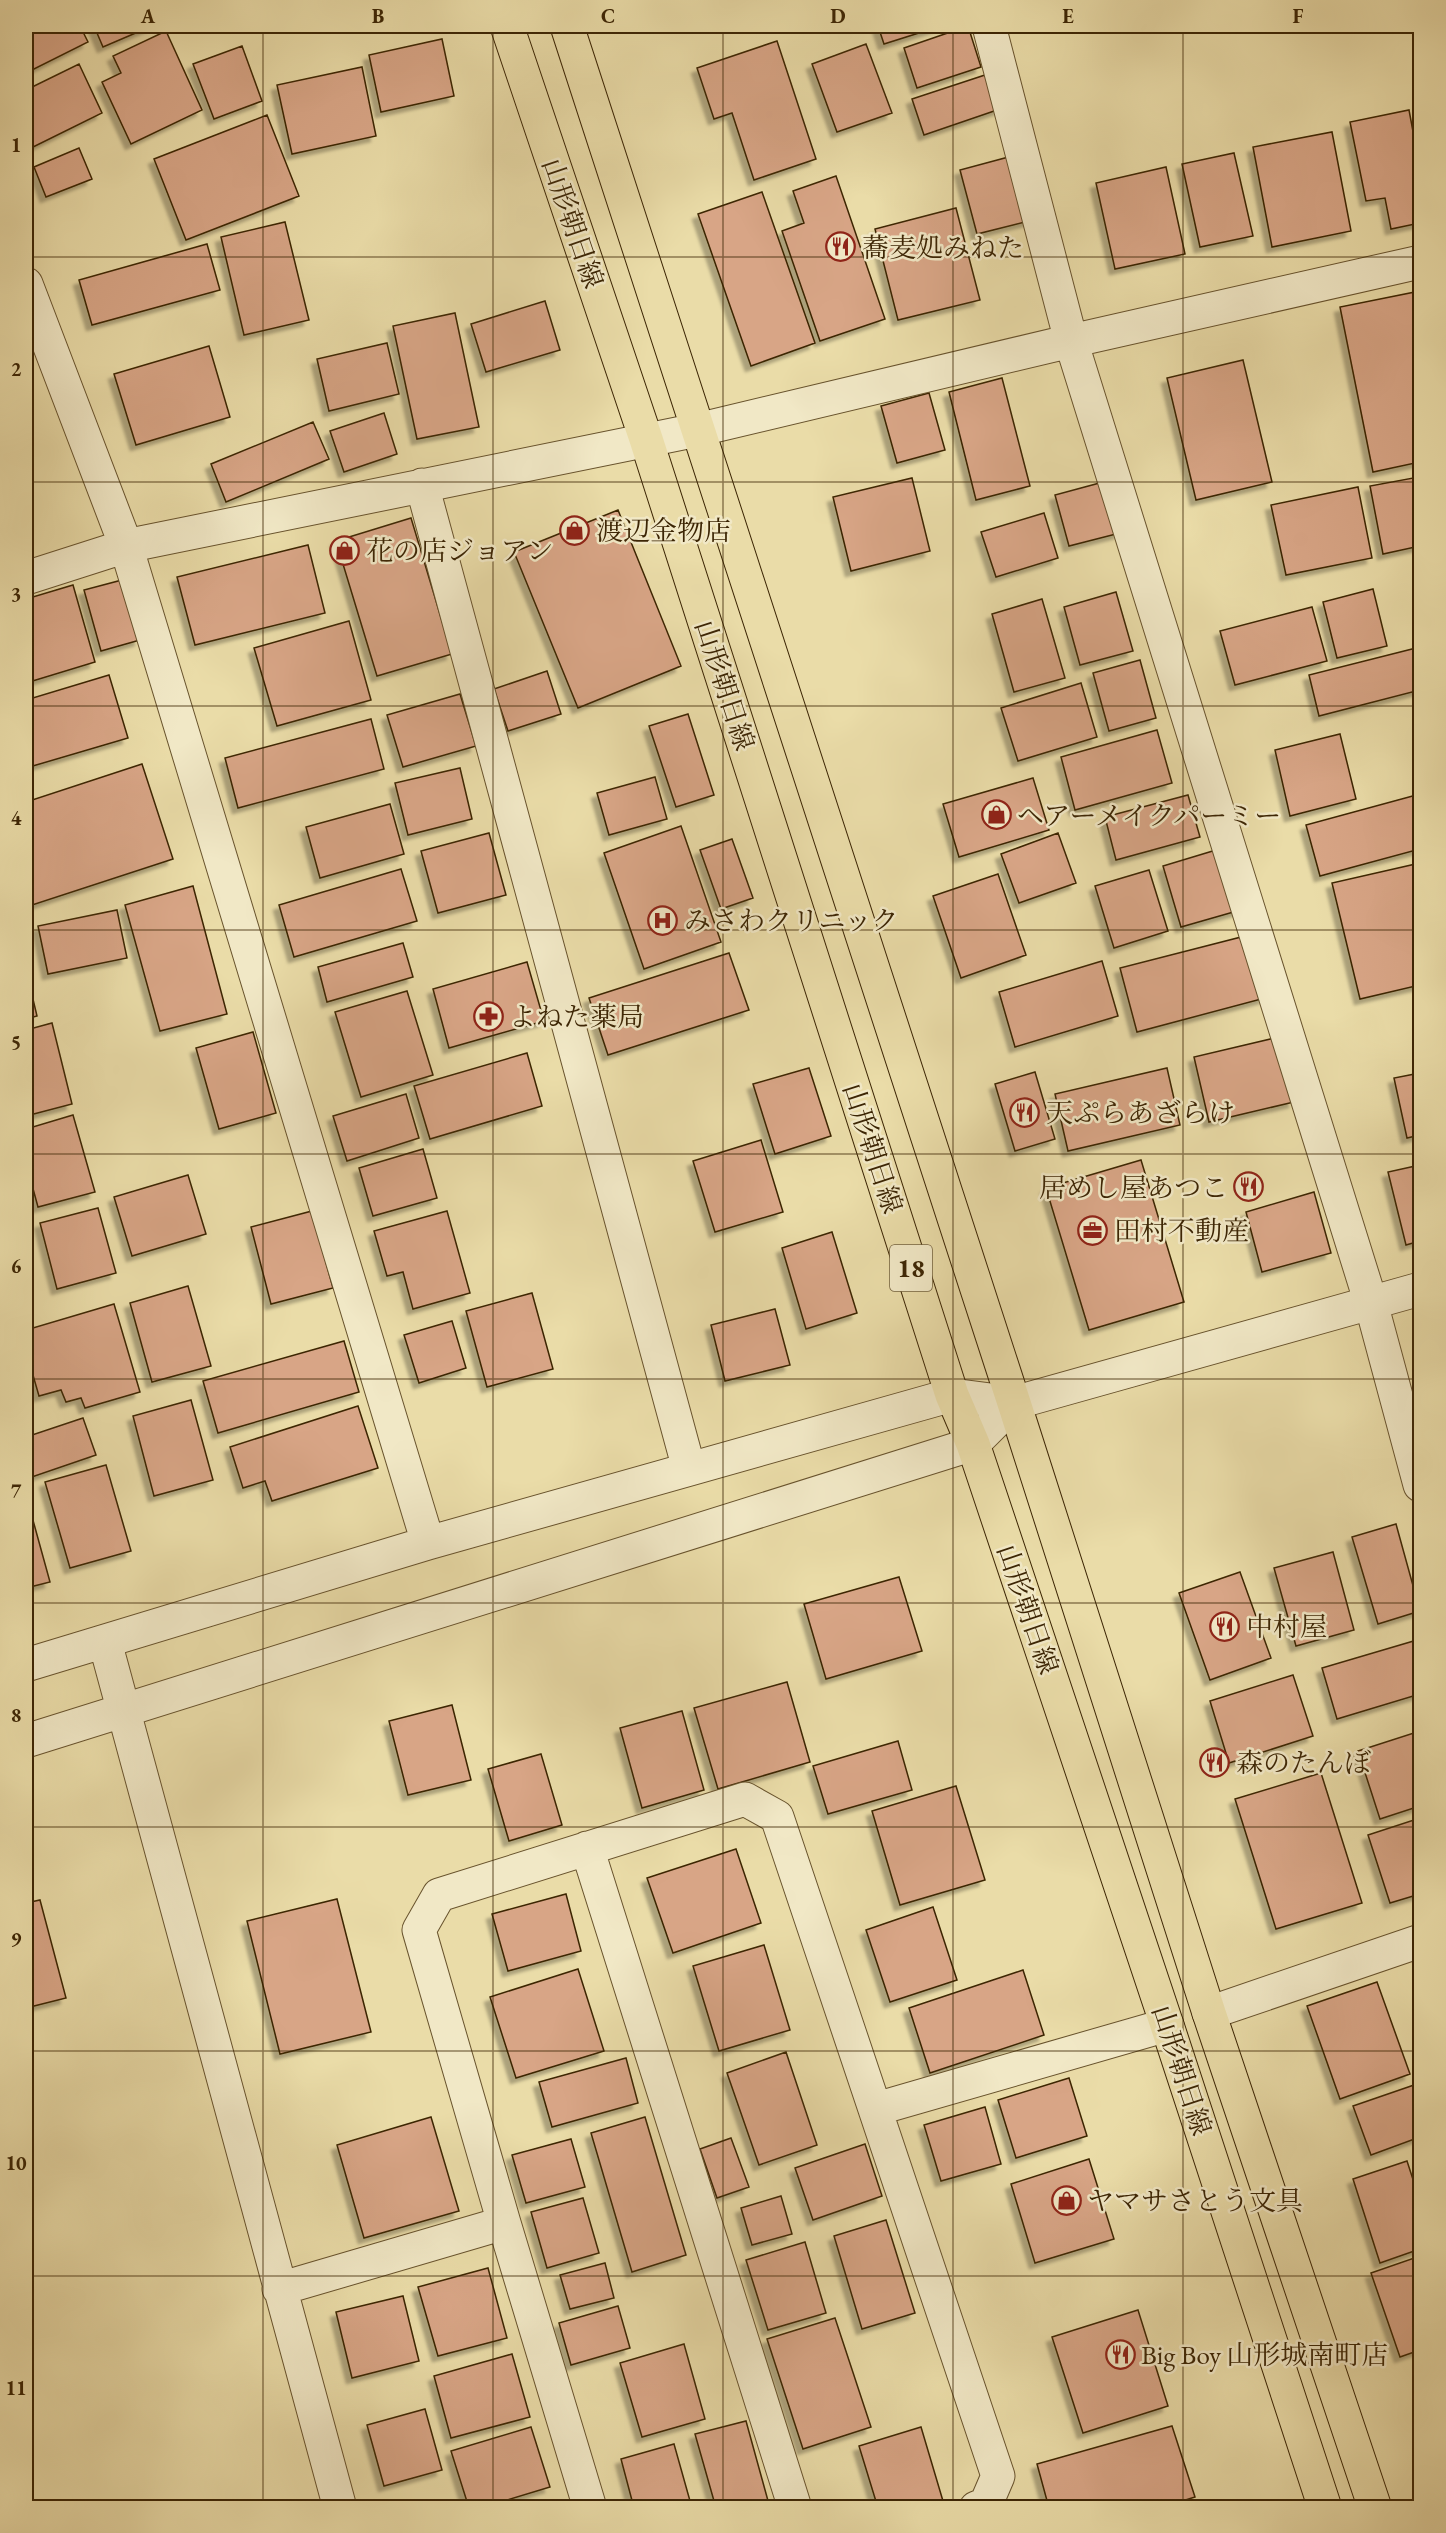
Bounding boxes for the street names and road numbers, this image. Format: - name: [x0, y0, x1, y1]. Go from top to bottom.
- street label: 山形朝日線: [534, 153, 612, 293]
- street label: 山形朝日線: [687, 615, 763, 755]
- street label: 山形朝日線: [835, 1078, 911, 1218]
- road number: 18: [890, 1245, 932, 1291]
- street label: 山形朝日線: [989, 1539, 1067, 1679]
- street label: 山形朝日線: [1144, 2000, 1220, 2140]

